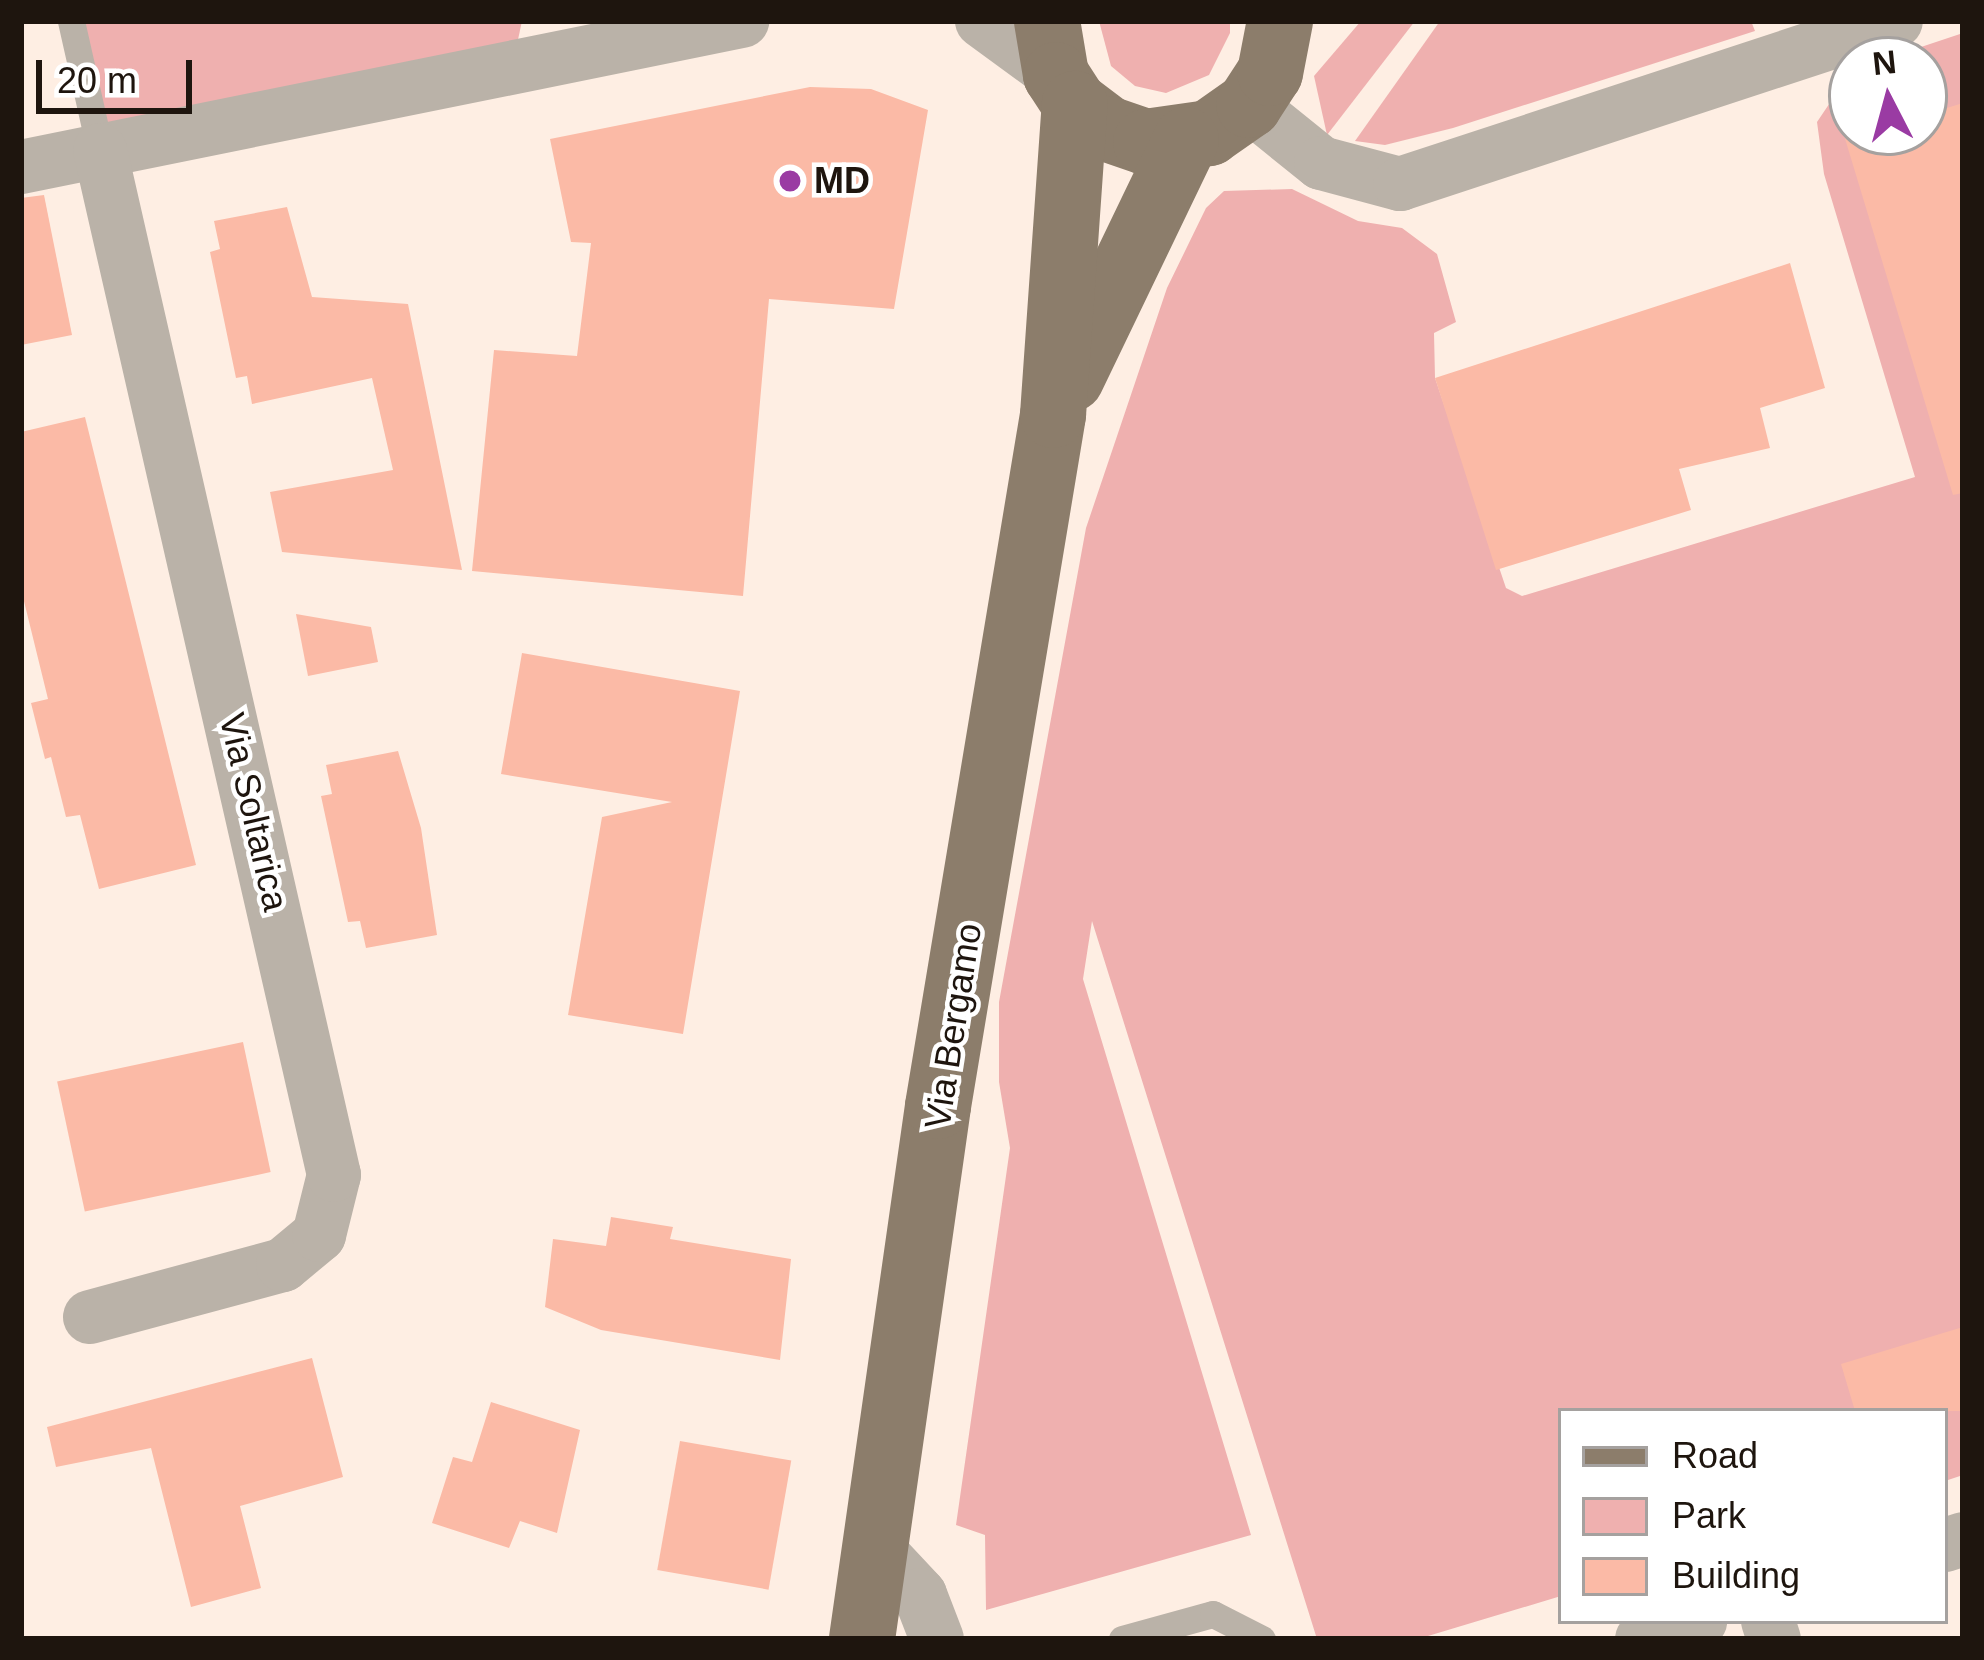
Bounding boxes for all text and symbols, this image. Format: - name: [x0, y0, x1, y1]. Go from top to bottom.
- scale bar: [42, 36, 198, 110]
- north arrow: [1828, 36, 1948, 156]
- text: N: [1871, 43, 1898, 82]
- text: 20 m: [57, 60, 137, 101]
- place label: MD: [814, 159, 870, 203]
- marker: MD: [777, 168, 803, 194]
- street label: Via Soltarica: [210, 709, 298, 915]
- street label: Via Bergamo: [915, 920, 991, 1132]
- legend: [1558, 1408, 1948, 1624]
- text: Road: [1672, 1435, 1758, 1476]
- text: Park: [1672, 1495, 1746, 1536]
- text: Building: [1672, 1555, 1800, 1596]

